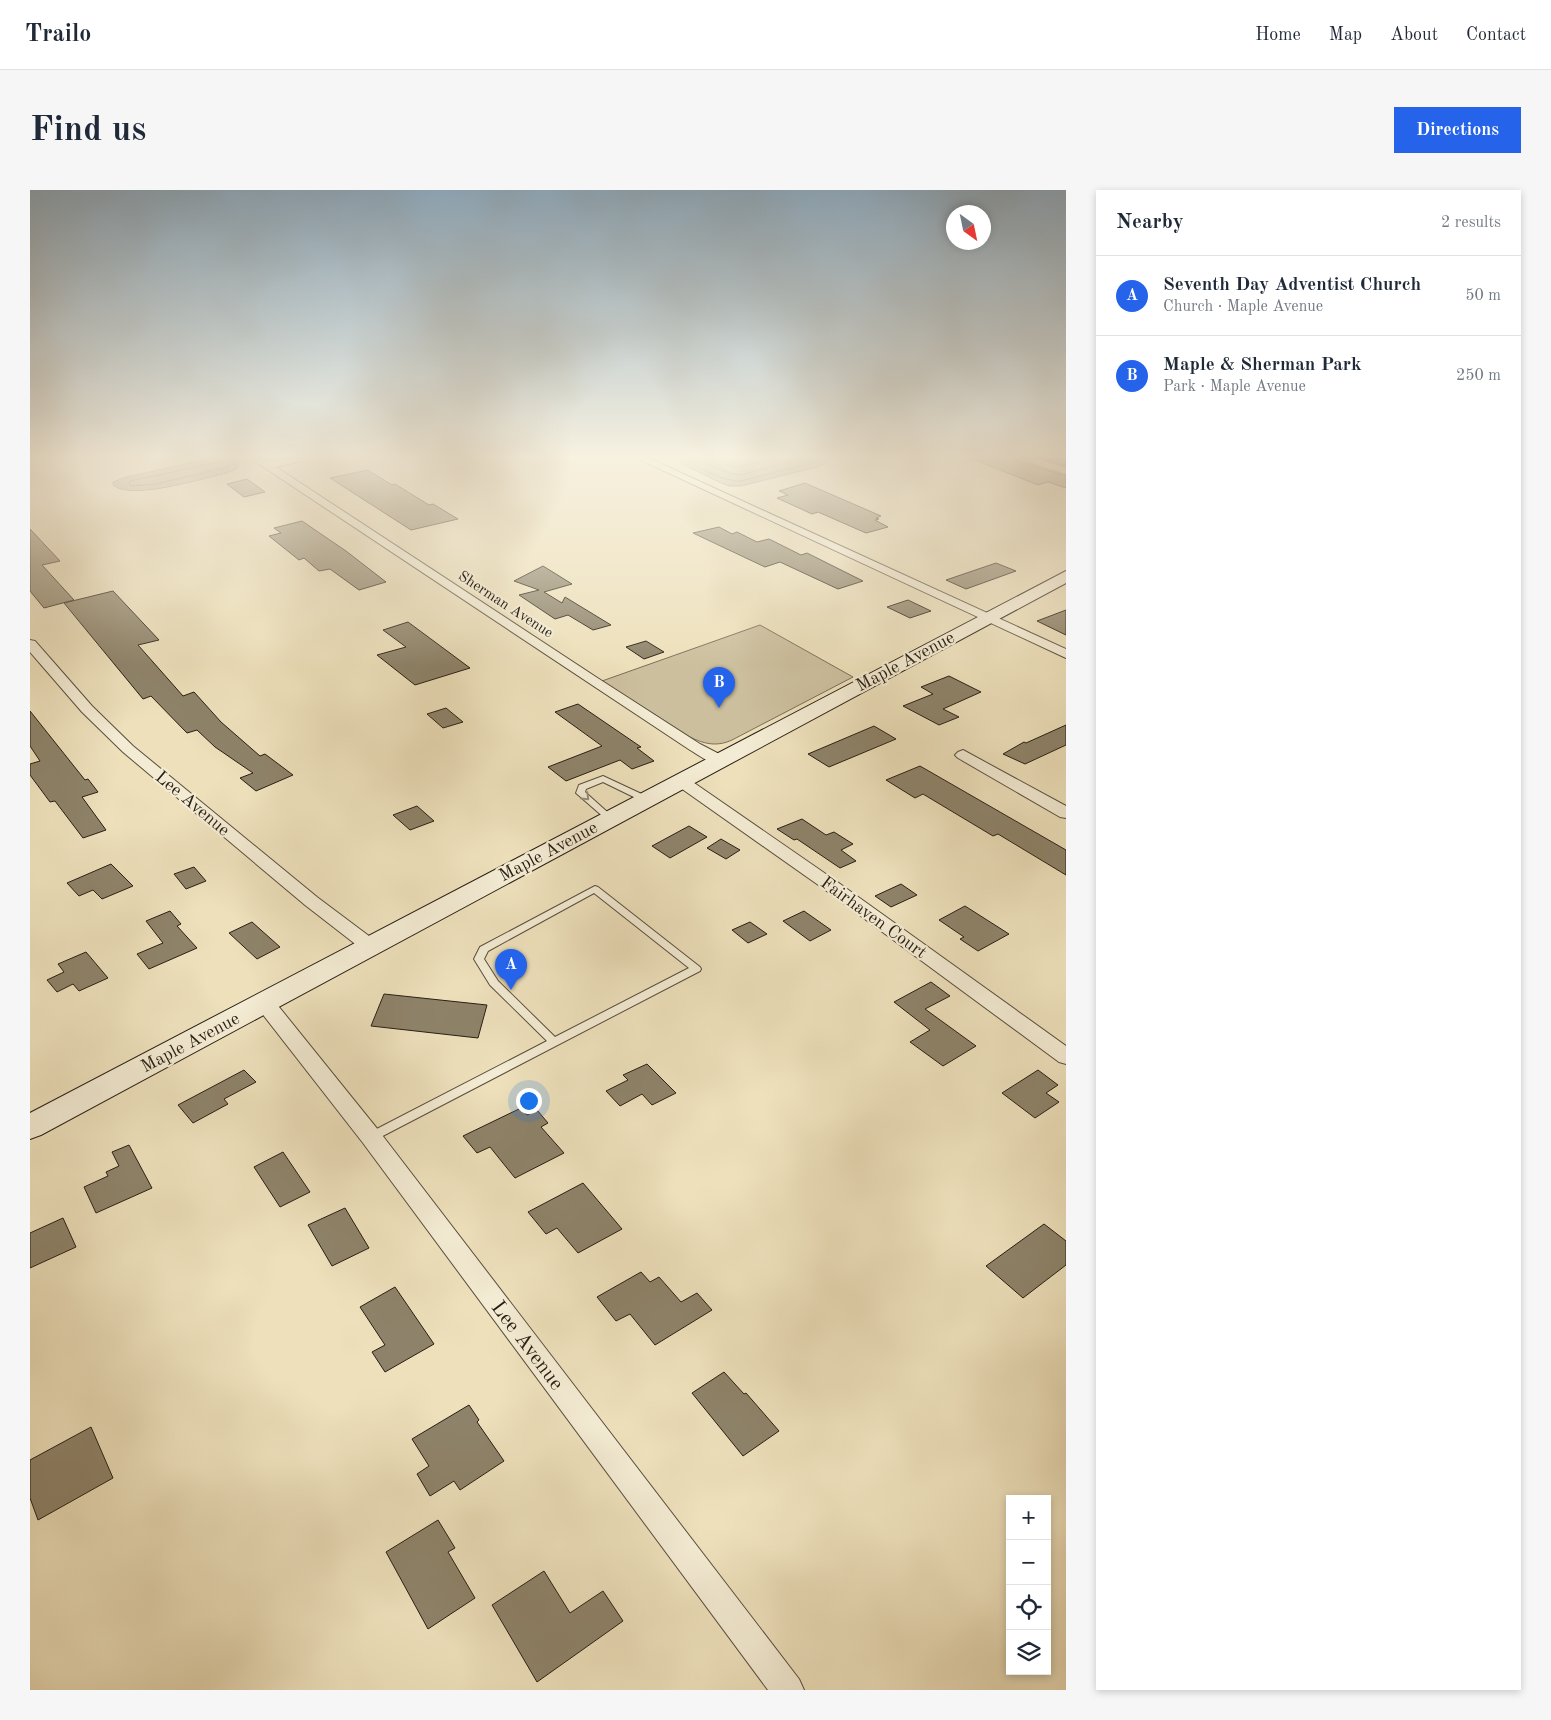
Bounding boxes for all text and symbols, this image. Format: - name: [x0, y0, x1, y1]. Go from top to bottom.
- text: Trailo: [25, 23, 91, 47]
- text: Home: [1255, 26, 1301, 44]
- text: Map: [1329, 26, 1362, 44]
- text: About: [1390, 26, 1438, 44]
- text: Contact: [1466, 26, 1526, 44]
- button: Directions: [1394, 107, 1521, 153]
- text: Find us: [30, 113, 146, 148]
- north arrow: [946, 205, 991, 250]
- text: Nearby: [1116, 212, 1184, 233]
- text: 2 results: [1441, 215, 1501, 231]
- text: Seventh Day Adventist Church: [1163, 276, 1421, 295]
- text: A: [1126, 288, 1138, 304]
- text: 50 m: [1465, 288, 1501, 304]
- text: Church · Maple Avenue: [1163, 299, 1323, 315]
- text: Maple & Sherman Park: [1163, 356, 1362, 375]
- text: B: [1126, 368, 1138, 384]
- text: 250 m: [1456, 368, 1501, 384]
- text: Park · Maple Avenue: [1163, 379, 1306, 395]
- street label: Sherman Avenue: [455, 569, 555, 641]
- street label: Maple Avenue: [853, 628, 958, 695]
- pin: B: [703, 667, 735, 708]
- street label: Lee Avenue: [152, 768, 233, 840]
- one-way arrow: [580, 791, 589, 800]
- street label: Maple Avenue: [496, 818, 601, 885]
- street label: Fairhaven Court: [817, 873, 930, 962]
- pin: A: [495, 949, 527, 990]
- street label: Maple Avenue: [138, 1009, 243, 1076]
- your location: [516, 1088, 542, 1114]
- street label: Lee Avenue: [487, 1297, 567, 1395]
- map controls: [1006, 1495, 1051, 1675]
- button: +: [1006, 1495, 1051, 1540]
- button: −: [1006, 1540, 1051, 1585]
- button: locate: [1006, 1585, 1051, 1630]
- button: layers: [1006, 1630, 1051, 1675]

